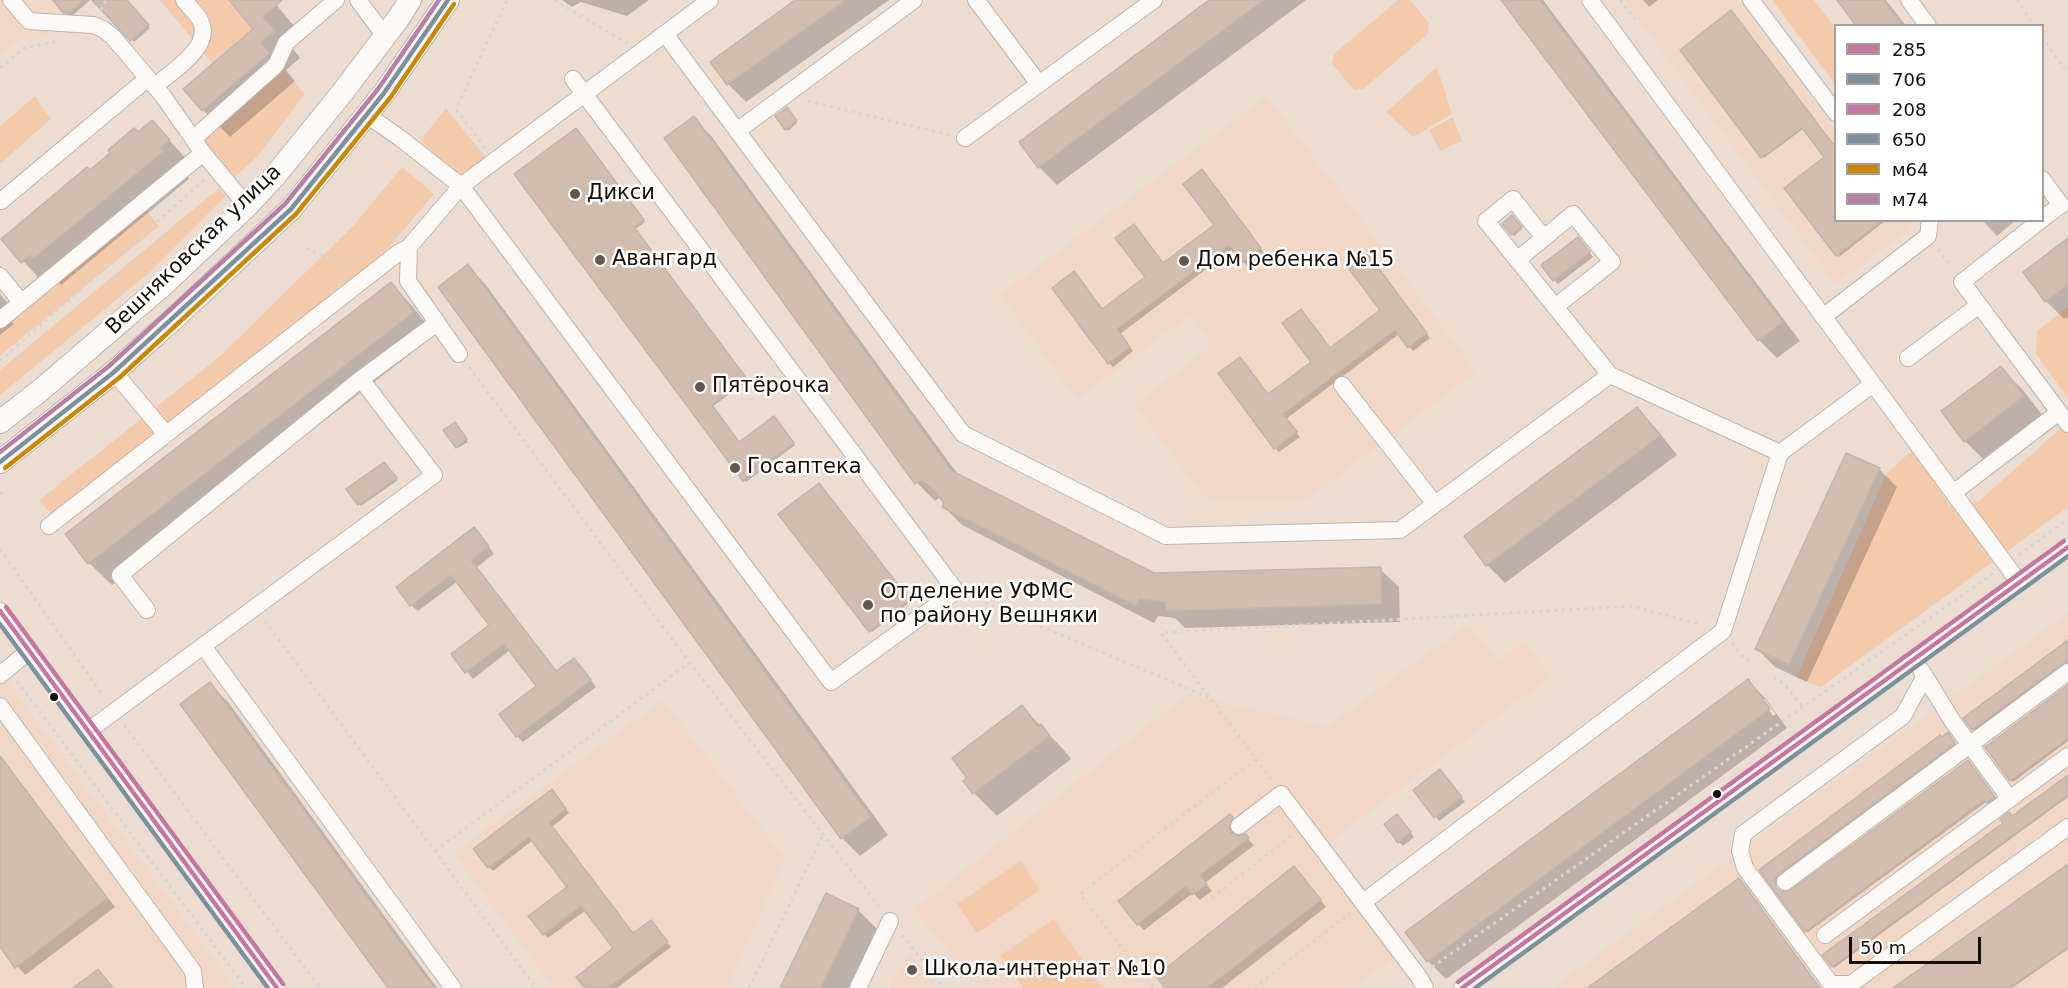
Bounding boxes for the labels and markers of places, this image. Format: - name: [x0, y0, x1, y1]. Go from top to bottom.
- place label: Дикси: [587, 181, 655, 207]
- marker: Дикси: [568, 187, 582, 201]
- place label: Авангард: [612, 247, 717, 273]
- place label: Дом ребенка №15: [1196, 248, 1394, 274]
- marker: Авангард: [593, 253, 607, 267]
- marker: Дом ребенка №15: [1177, 254, 1191, 268]
- place label: Пятёрочка: [712, 374, 830, 400]
- marker: Пятёрочка: [693, 380, 707, 394]
- place label: Госаптека: [747, 455, 862, 481]
- marker: Госаптека: [728, 461, 742, 475]
- place label: Отделение УФМС по району Вешняки: [880, 580, 1098, 630]
- marker: Отделение УФМС по району Вешняки: [861, 598, 875, 612]
- unlabelled marker: [48, 691, 60, 703]
- unlabelled marker: [1711, 788, 1723, 800]
- place label: Школа-интернат №10: [924, 957, 1166, 983]
- marker: Школа-интернат №10: [905, 963, 919, 977]

